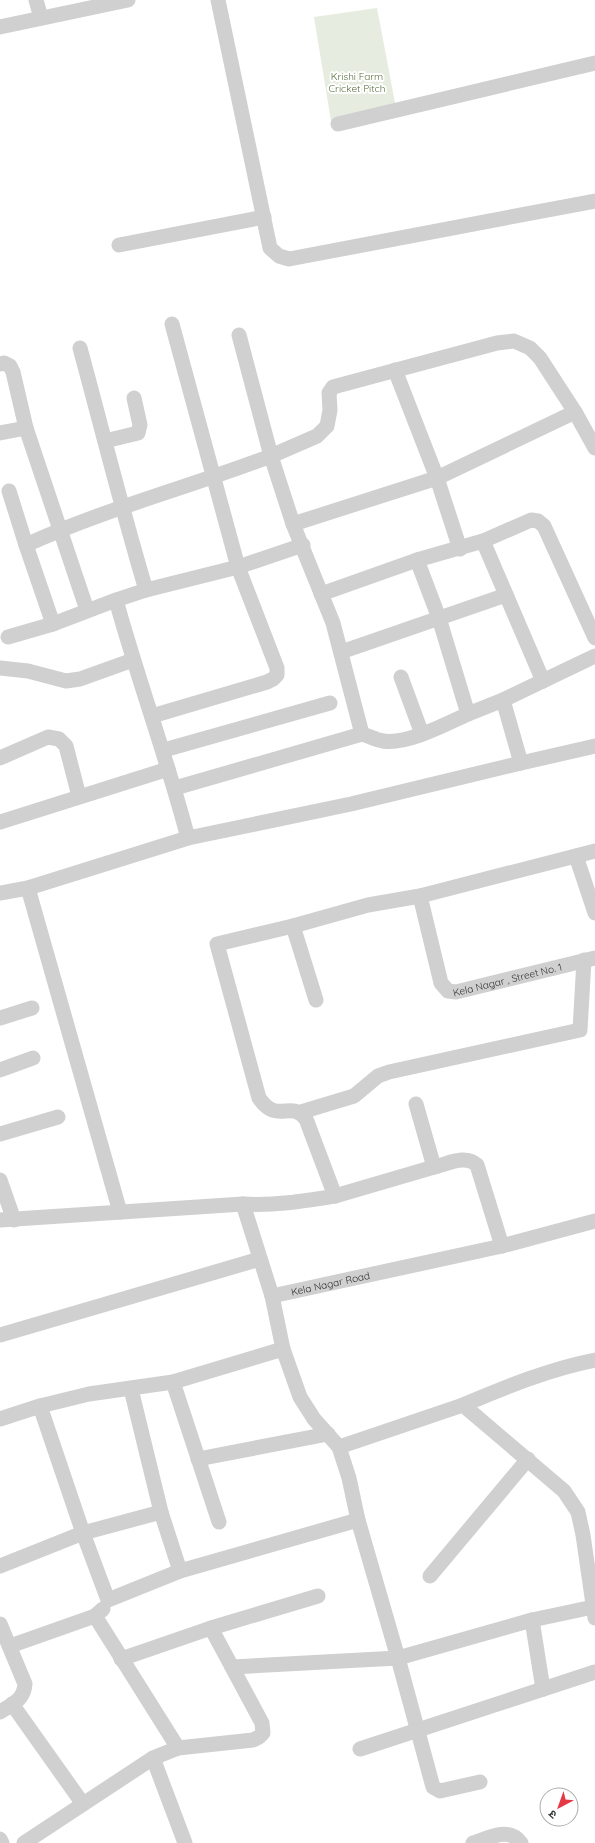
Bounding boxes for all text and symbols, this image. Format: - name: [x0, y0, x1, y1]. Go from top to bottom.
- park label: Krishi Farm Cricket Pitch: [329, 70, 385, 95]
- street label: Kela Nagar , Street No. 1: [452, 960, 563, 1000]
- street label: Kela Nagar Road: [290, 1269, 371, 1299]
- north arrow: [539, 1787, 579, 1827]
- text: उ: [545, 1807, 559, 1822]

